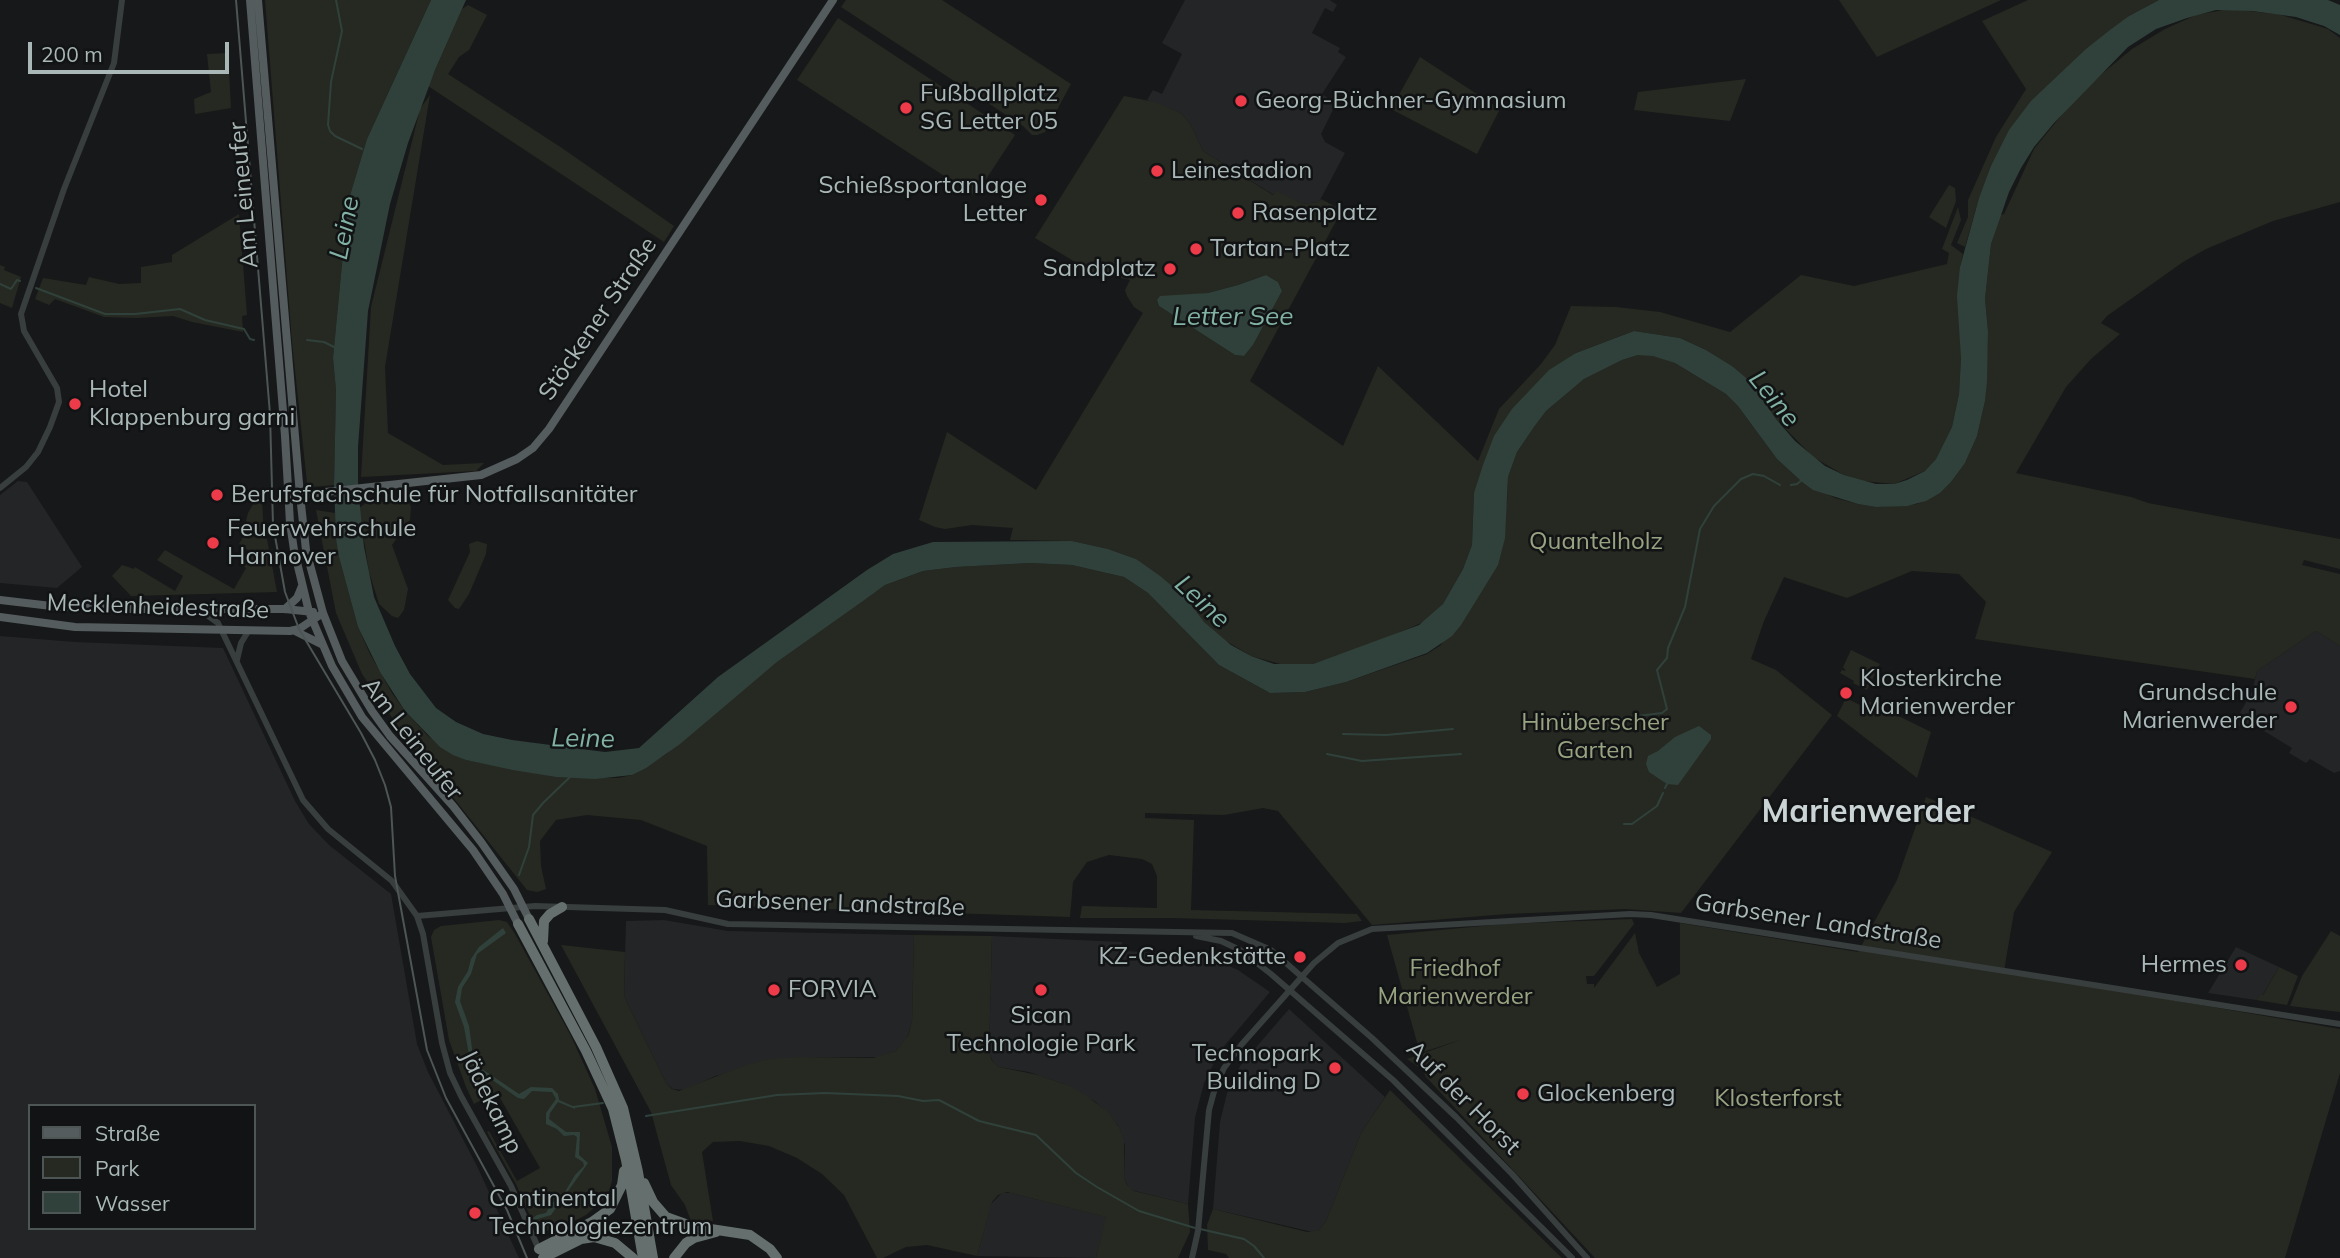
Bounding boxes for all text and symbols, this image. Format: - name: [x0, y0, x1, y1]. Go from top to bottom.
- scale bar: [32, 28, 233, 72]
- text: 200 m: [41, 41, 103, 67]
- place label: Fußballplatz SG Letter 05: [920, 80, 1058, 136]
- place label: Georg-Büchner-Gymnasium: [1255, 87, 1567, 115]
- marker: Georg-Büchner-Gymnasium: [1233, 93, 1249, 109]
- marker: Fußballplatz SG Letter 05: [898, 100, 914, 116]
- street label: Am Leineufer: [223, 120, 265, 270]
- place label: Leinestadion: [1171, 157, 1312, 185]
- marker: Leinestadion: [1149, 163, 1165, 179]
- place label: Schießsportanlage Letter: [818, 172, 1027, 228]
- marker: Schießsportanlage Letter: [1033, 192, 1049, 208]
- water label: Leine: [324, 194, 366, 262]
- place label: Rasenplatz: [1252, 199, 1377, 227]
- marker: Rasenplatz: [1230, 205, 1246, 221]
- street label: Stöckener Straße: [533, 232, 663, 406]
- place label: Tartan-Platz: [1210, 235, 1350, 263]
- marker: Tartan-Platz: [1188, 241, 1204, 257]
- place label: Sandplatz: [1043, 255, 1156, 283]
- marker: Sandplatz: [1162, 261, 1178, 277]
- water label: Letter See: [1173, 301, 1293, 333]
- water label: Leine: [1742, 364, 1806, 434]
- place label: Hotel Klappenburg garni: [89, 376, 295, 432]
- marker: Hotel Klappenburg garni: [67, 396, 83, 412]
- place label: Berufsfachschule für Notfallsanitäter: [231, 481, 638, 509]
- marker: Berufsfachschule für Notfallsanitäter: [209, 487, 225, 503]
- place label: Feuerwehrschule Hannover: [227, 515, 416, 571]
- park label: Quantelholz: [1529, 528, 1663, 556]
- marker: Feuerwehrschule Hannover: [205, 535, 221, 551]
- water label: Leine: [1168, 569, 1236, 635]
- street label: Mecklenheidestraße: [46, 589, 270, 625]
- place label: Klosterkirche Marienwerder: [1860, 665, 2015, 721]
- street label: Am Leineufer: [355, 672, 469, 806]
- place label: Grundschule Marienwerder: [2122, 679, 2277, 735]
- marker: Klosterkirche Marienwerder: [1838, 685, 1854, 701]
- marker: Grundschule Marienwerder: [2283, 699, 2299, 715]
- park label: Hinüberscher Garten: [1521, 709, 1669, 765]
- water label: Leine: [551, 723, 615, 755]
- district label: Marienwerder: [1761, 793, 1975, 831]
- street label: Garbsener Landstraße: [715, 885, 965, 923]
- street label: Garbsener Landstraße: [1693, 888, 1943, 956]
- place label: KZ-Gedenkstätte: [1098, 943, 1286, 971]
- marker: KZ-Gedenkstätte: [1292, 949, 1308, 965]
- place label: Hermes: [2141, 951, 2227, 979]
- park label: Friedhof Marienwerder: [1378, 955, 1532, 1011]
- marker: Hermes: [2233, 957, 2249, 973]
- place label: FORVIA: [788, 976, 877, 1004]
- marker: FORVIA: [766, 982, 782, 998]
- marker: Sican Technologie Park: [1033, 982, 1049, 998]
- place label: Sican Technologie Park: [947, 1002, 1135, 1058]
- street label: Auf der Horst: [1400, 1035, 1526, 1161]
- place label: Technopark Building D: [1192, 1040, 1321, 1096]
- street label: Jädekamp: [454, 1045, 528, 1159]
- marker: Technopark Building D: [1327, 1060, 1343, 1076]
- place label: Glockenberg: [1537, 1080, 1676, 1108]
- park label: Klosterforst: [1714, 1085, 1842, 1113]
- marker: Glockenberg: [1515, 1086, 1531, 1102]
- legend: [28, 1104, 256, 1230]
- text: Straße: [95, 1120, 160, 1146]
- text: Park: [95, 1155, 139, 1181]
- place label: Continental Technologiezentrum: [489, 1185, 712, 1241]
- text: Wasser: [95, 1190, 170, 1216]
- marker: Continental Technologiezentrum: [467, 1205, 483, 1221]

